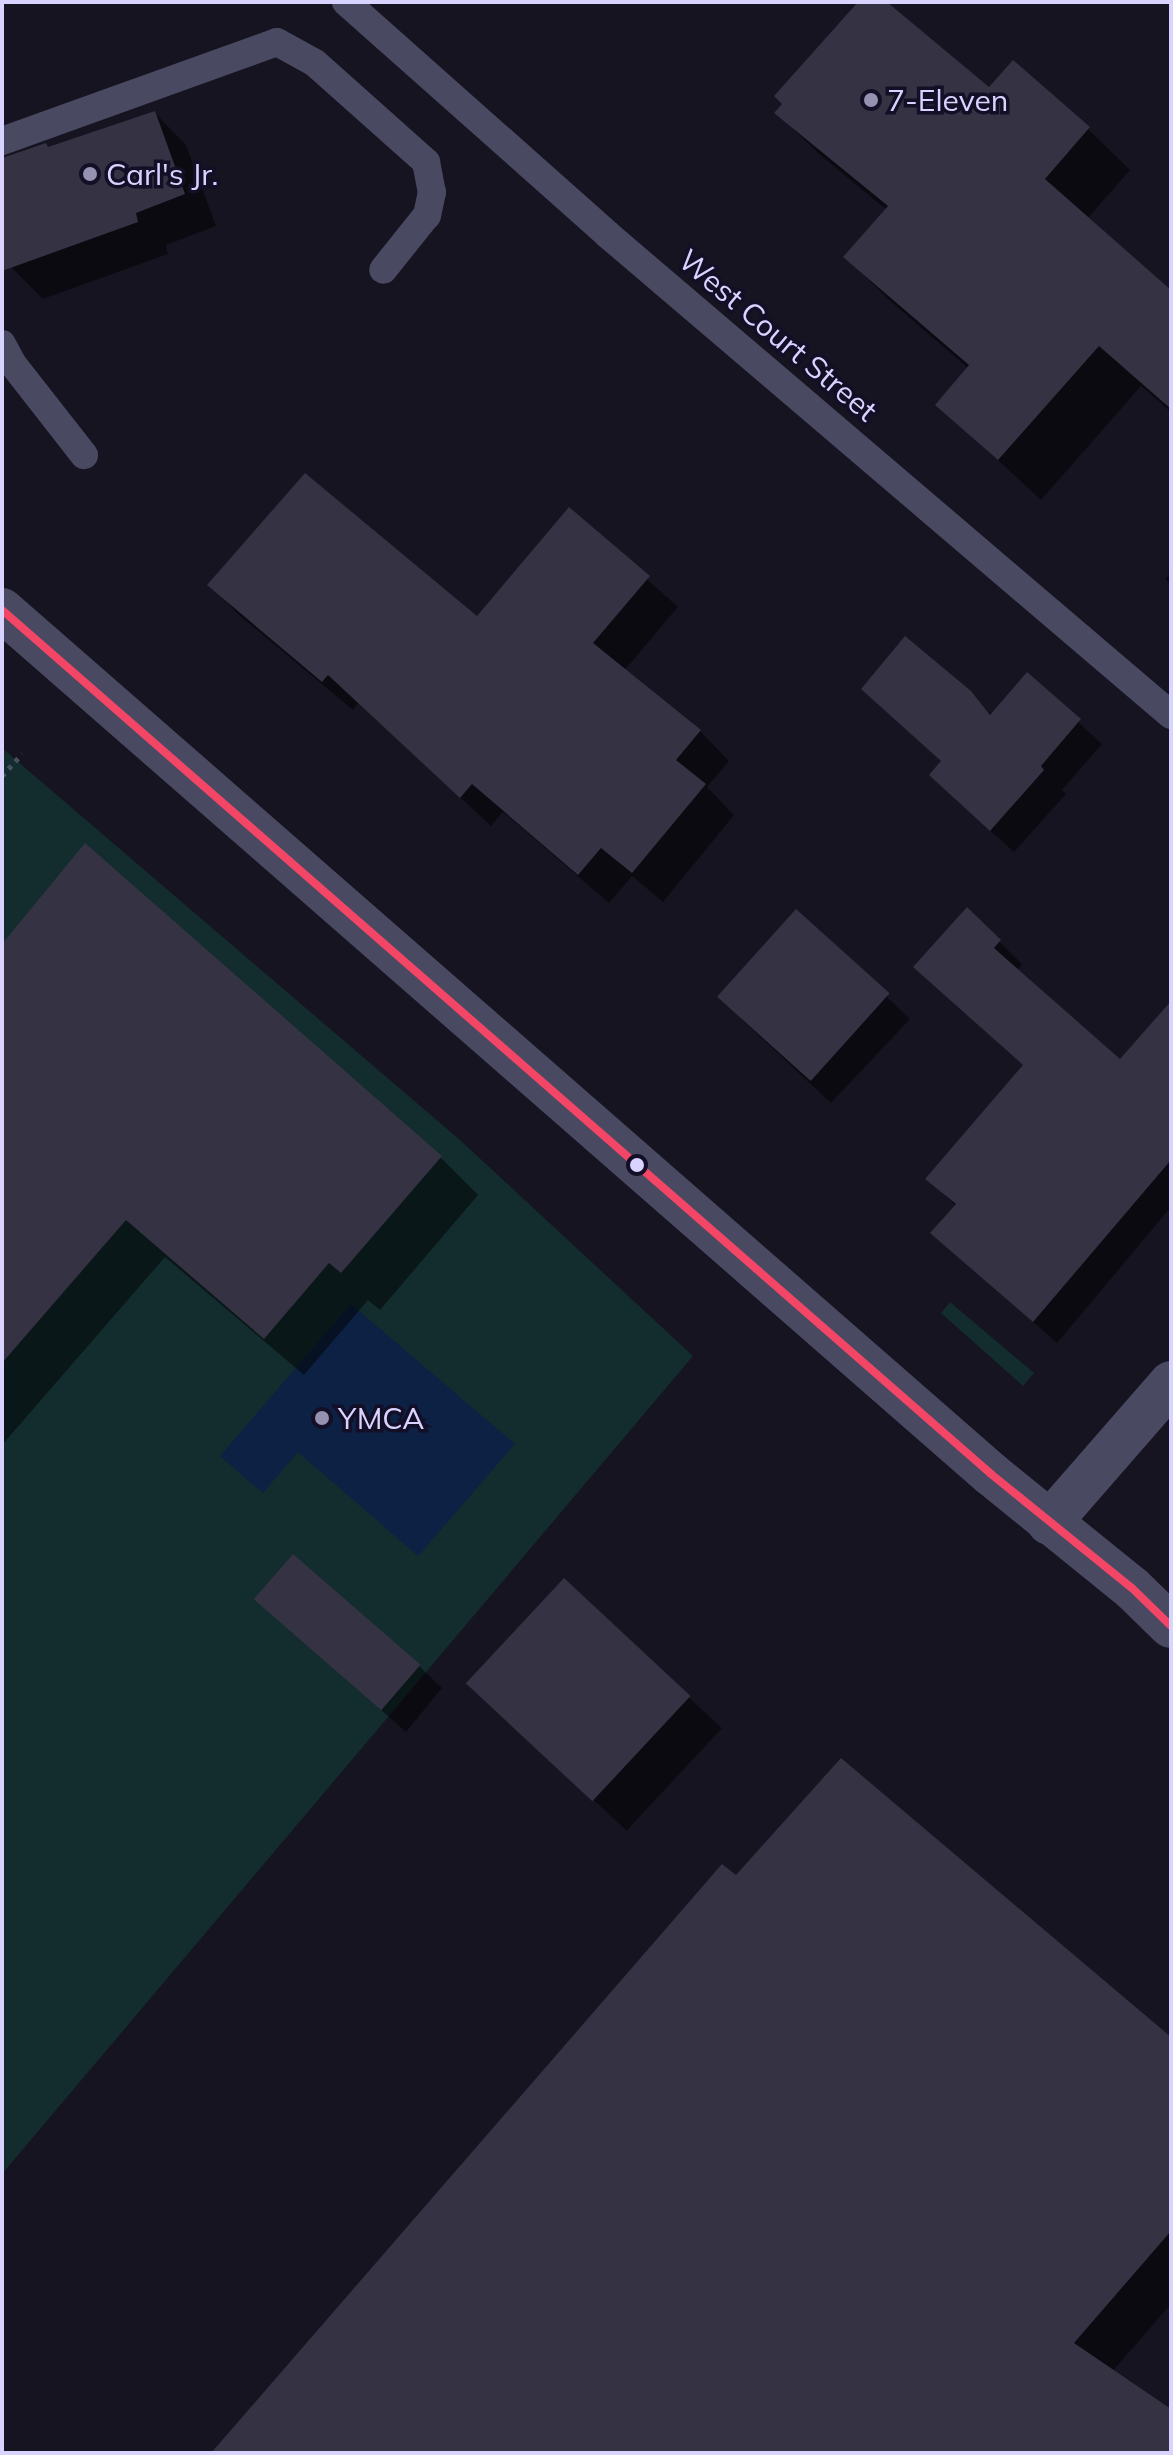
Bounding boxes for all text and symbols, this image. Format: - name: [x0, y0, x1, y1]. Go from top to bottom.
- place label: 7-Eleven: [887, 82, 1008, 118]
- marker: 7-Eleven: [862, 91, 880, 109]
- place label: Carl's Jr.: [106, 156, 218, 192]
- marker: Carl's Jr.: [81, 165, 99, 183]
- street label: West Court Street: [671, 242, 885, 428]
- unlabelled marker: [629, 1157, 645, 1173]
- place label: YMCA: [338, 1400, 424, 1436]
- marker: YMCA: [313, 1409, 331, 1427]

